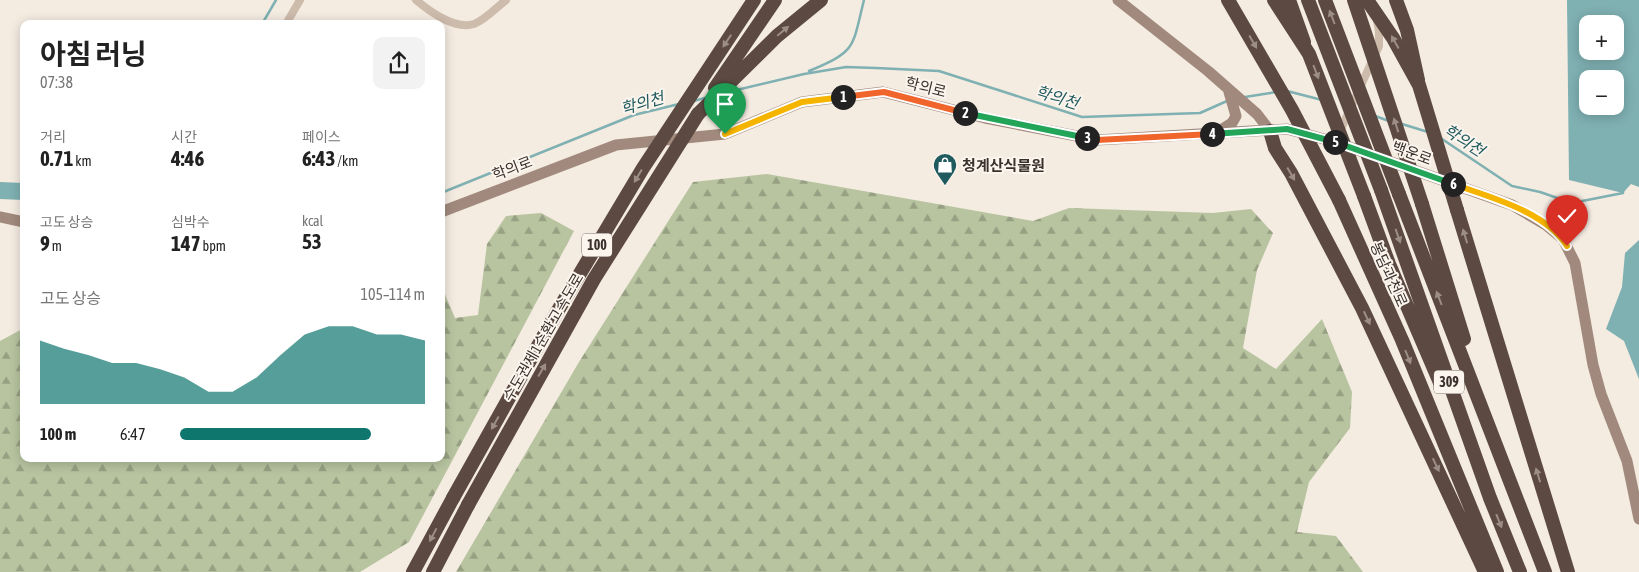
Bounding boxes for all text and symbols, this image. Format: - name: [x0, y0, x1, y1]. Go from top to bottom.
- one-way arrow: [1327, 10, 1335, 25]
- map controls: [1579, 15, 1624, 115]
- button: +: [1579, 15, 1624, 60]
- one-way arrow: [776, 26, 789, 37]
- one-way arrow: [722, 34, 732, 47]
- one-way arrow: [1248, 36, 1257, 49]
- one-way arrow: [1391, 36, 1400, 49]
- button: share: [373, 37, 425, 89]
- text: 아침 러닝: [40, 38, 147, 70]
- one-way arrow: [1312, 65, 1320, 80]
- button: −: [1579, 70, 1624, 115]
- text: 07:38: [40, 73, 73, 91]
- street label: 학의로: [904, 74, 948, 100]
- water label: 학의천: [1033, 82, 1083, 113]
- pin: [704, 83, 746, 134]
- pin: 1: [830, 84, 856, 110]
- water label: 학의천: [618, 88, 668, 118]
- text: 1: [840, 89, 847, 105]
- icon: arrive: [711, 90, 739, 118]
- pin: 2: [952, 100, 978, 126]
- text: 2: [962, 105, 969, 121]
- one-way arrow: [1392, 117, 1399, 132]
- water label: 학의천: [1441, 120, 1489, 161]
- pin: 4: [1200, 122, 1224, 146]
- pin: 3: [1074, 126, 1100, 150]
- text: 4: [1209, 126, 1216, 142]
- text: 거리: [40, 129, 66, 145]
- text: 시간: [171, 129, 197, 145]
- text: 페이스: [302, 129, 341, 145]
- text: 3: [1084, 130, 1091, 146]
- pin: 5: [1322, 130, 1348, 154]
- text: 5: [1332, 134, 1339, 150]
- street label: 백운로: [1390, 138, 1434, 168]
- text: 0.71: [40, 146, 73, 170]
- text: 4:46: [171, 146, 204, 170]
- text: 6:43: [302, 146, 335, 170]
- shop icon: 청계산식물원: [932, 152, 958, 186]
- text: km: [73, 153, 92, 169]
- text: /km: [335, 153, 358, 169]
- street label: 학의로: [490, 153, 534, 183]
- place label: 청계산식물원: [962, 157, 1045, 174]
- one-way arrow: [1287, 168, 1296, 181]
- one-way arrow: [633, 170, 642, 183]
- pin: 6: [1440, 172, 1466, 196]
- text: 6: [1450, 176, 1457, 192]
- pin: [1546, 195, 1588, 246]
- icon: check: [1553, 202, 1581, 230]
- text: kcal: [302, 213, 323, 229]
- text: 고도 상승: [40, 214, 93, 230]
- text: 심박수: [171, 214, 210, 230]
- one-way arrow: [1460, 228, 1468, 243]
- text: 53: [302, 229, 322, 253]
- one-way arrow: [1395, 229, 1402, 244]
- text: 9: [40, 231, 50, 255]
- text: 147: [171, 231, 201, 255]
- road number: 100: [582, 234, 612, 256]
- text: m: [50, 238, 62, 254]
- text: bpm: [201, 238, 226, 254]
- street label: 봉담과천로: [1367, 239, 1411, 309]
- street label: 수도권제1순환고속도로: [499, 270, 587, 404]
- text: 105–114 m: [361, 285, 425, 303]
- text: 고도 상승: [40, 289, 101, 307]
- one-way arrow: [1435, 290, 1443, 305]
- one-way arrow: [1363, 311, 1371, 325]
- one-way arrow: [1405, 350, 1413, 364]
- one-way arrow: [538, 363, 547, 377]
- road number: 309: [1434, 371, 1464, 394]
- one-way arrow: [490, 416, 499, 430]
- text: 100 m: [40, 425, 76, 443]
- text: 6:47: [120, 425, 145, 443]
- one-way arrow: [1432, 458, 1440, 472]
- one-way arrow: [1533, 468, 1541, 483]
- one-way arrow: [1496, 514, 1504, 528]
- one-way arrow: [429, 528, 437, 542]

